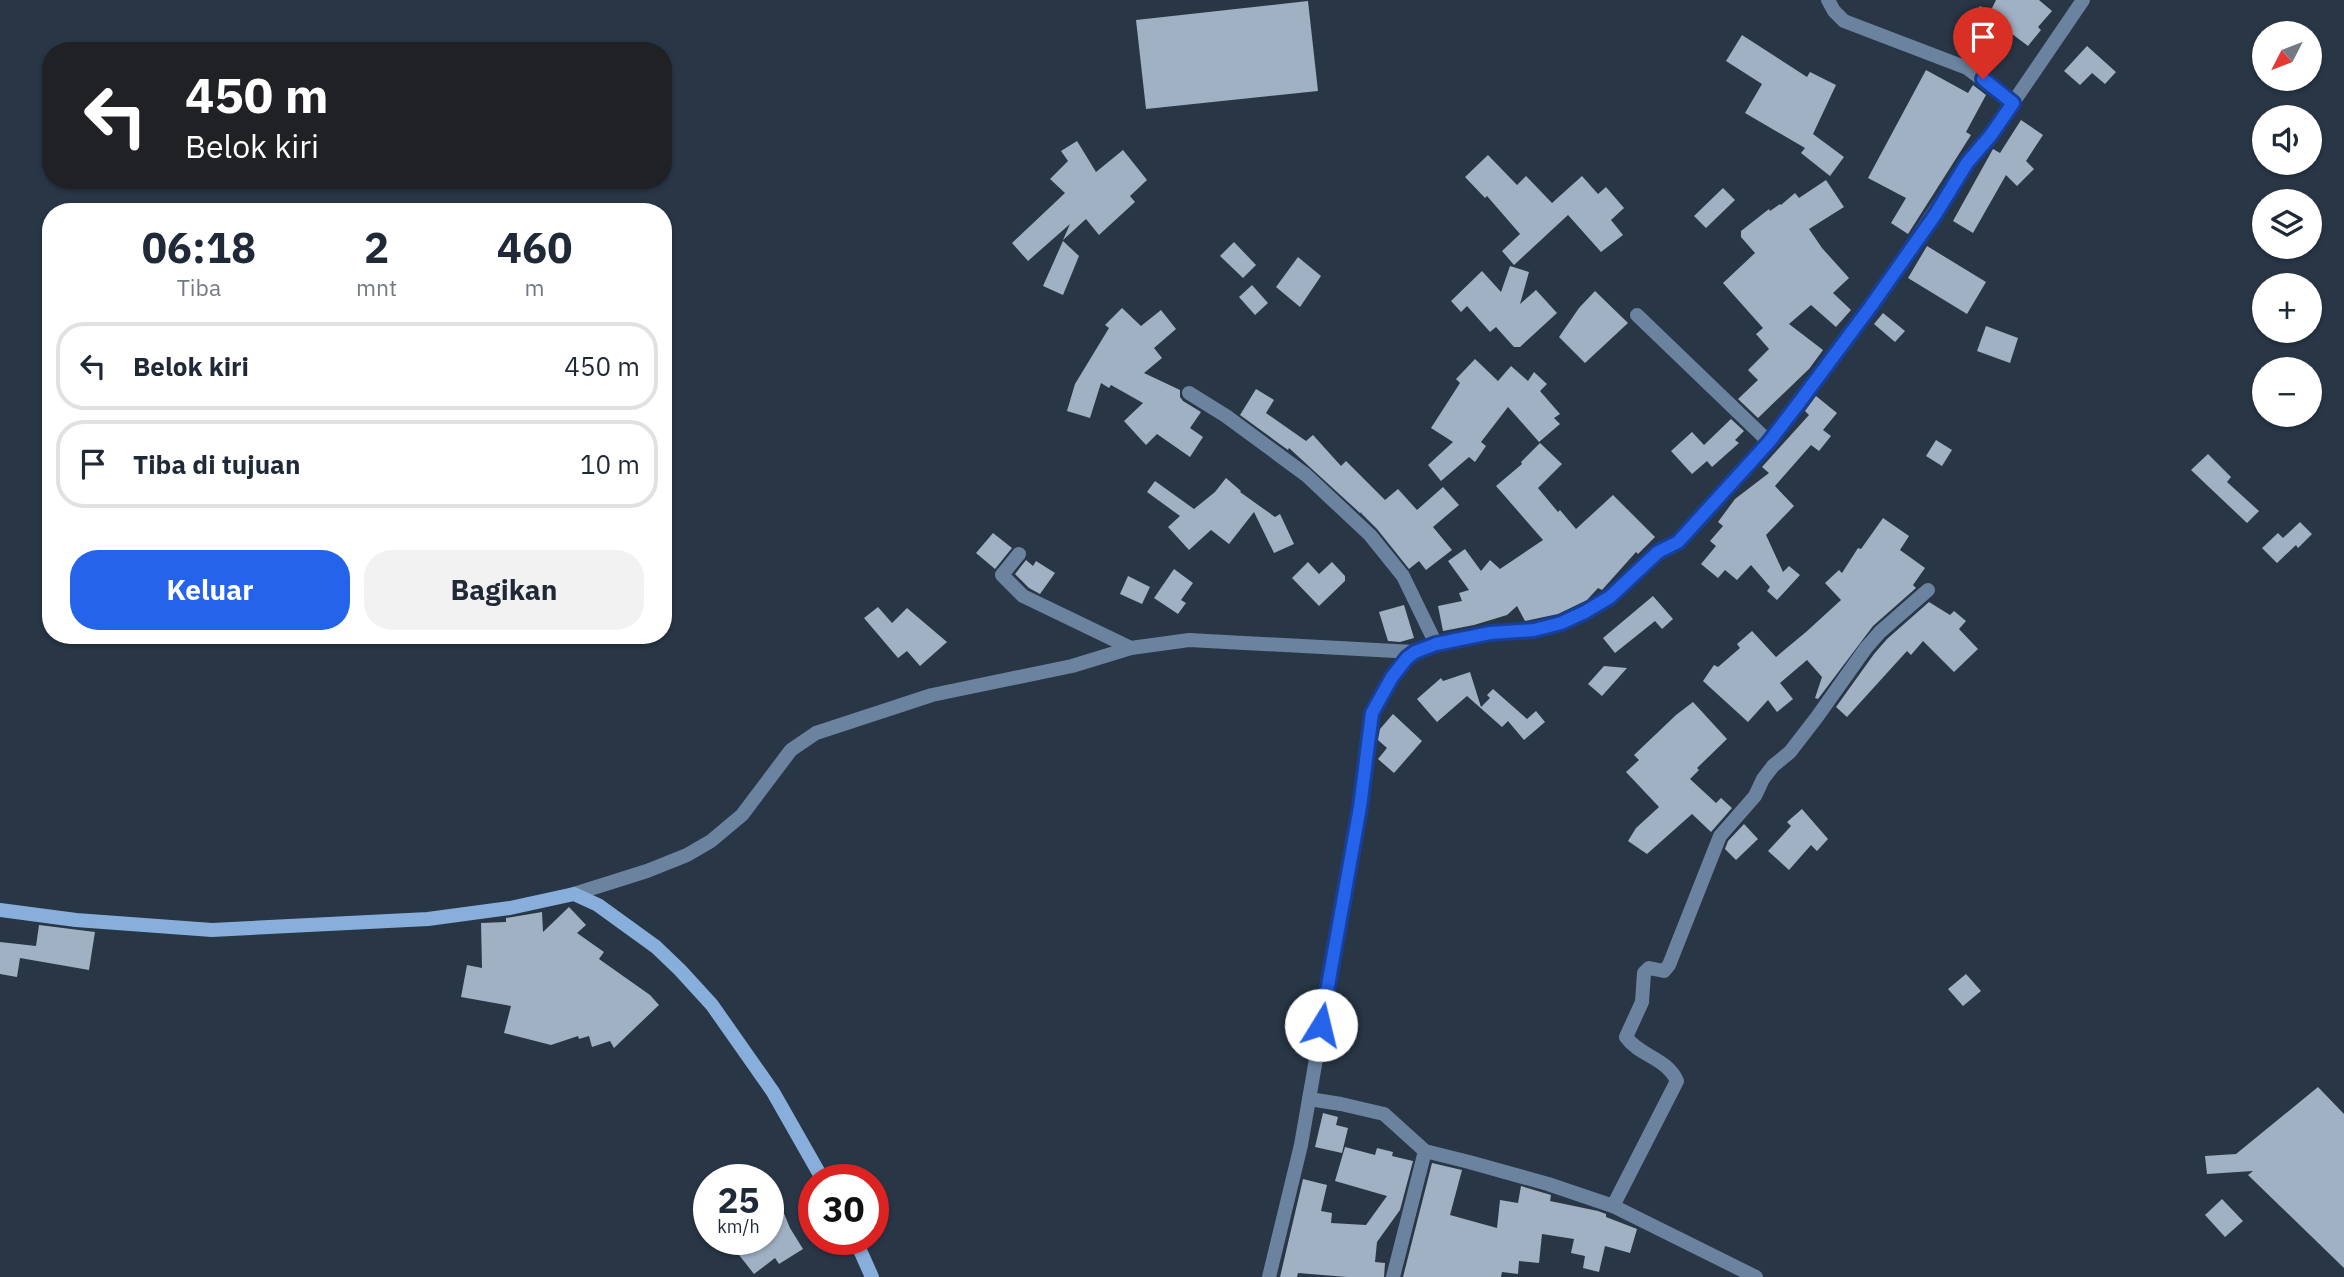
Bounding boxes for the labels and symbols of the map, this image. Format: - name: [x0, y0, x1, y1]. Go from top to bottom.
- pin: [1953, 7, 2013, 79]
- north arrow: [2252, 21, 2322, 91]
- position arrow: [1284, 988, 1358, 1062]
- speed limit sign: 30: [798, 1164, 889, 1255]

